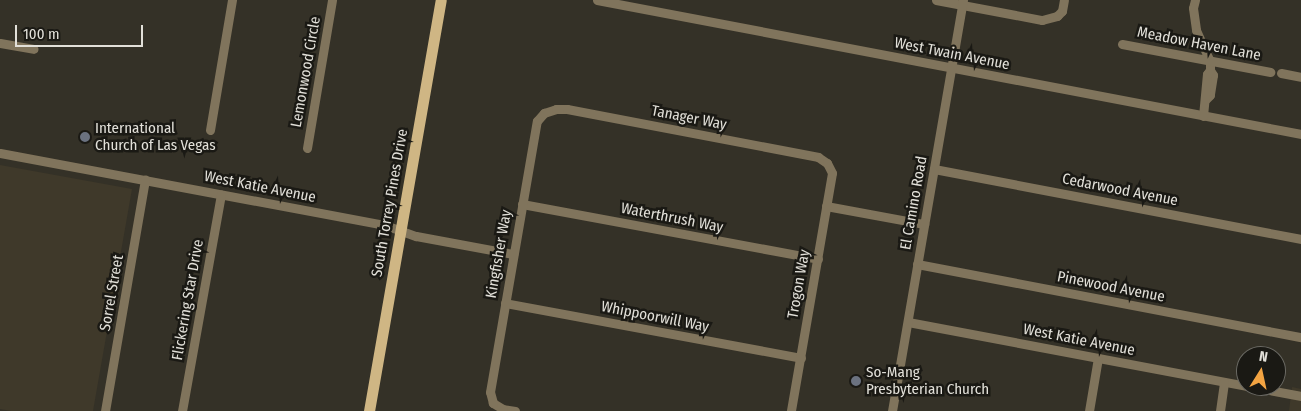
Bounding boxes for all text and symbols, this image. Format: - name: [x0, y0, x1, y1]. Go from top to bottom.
- scale bar: [18, 15, 145, 47]
- street label: Lemonwood Circle: [287, 15, 325, 129]
- street label: Meadow Haven Lane: [1136, 23, 1262, 65]
- text: 100 m: [23, 25, 60, 43]
- street label: West Twain Avenue: [893, 34, 1011, 74]
- street label: Tanager Way: [650, 102, 728, 134]
- place label: International Church of Las Vegas: [95, 119, 216, 154]
- street label: South Torrey Pines Drive: [368, 128, 412, 278]
- marker: International Church of Las Vegas: [79, 131, 91, 143]
- street label: El Camino Road: [897, 155, 931, 251]
- street label: West Katie Avenue: [203, 167, 317, 207]
- street label: Cedarwood Avenue: [1061, 170, 1179, 210]
- street label: Waterthrush Way: [619, 199, 725, 237]
- street label: Kingfisher Way: [482, 208, 516, 300]
- street label: Flickering Star Drive: [169, 238, 207, 362]
- street label: Trogon Way: [784, 248, 814, 320]
- street label: Sorrel Street: [96, 253, 128, 333]
- street label: Pinewood Avenue: [1056, 268, 1166, 306]
- street label: Whippoorwill Way: [600, 298, 710, 336]
- street label: West Katie Avenue: [1022, 320, 1136, 360]
- north arrow: [1236, 346, 1286, 396]
- text: N: [1258, 348, 1269, 366]
- place label: So-Mang Presbyterian Church: [866, 363, 989, 398]
- marker: So-Mang Presbyterian Church: [850, 375, 862, 387]

